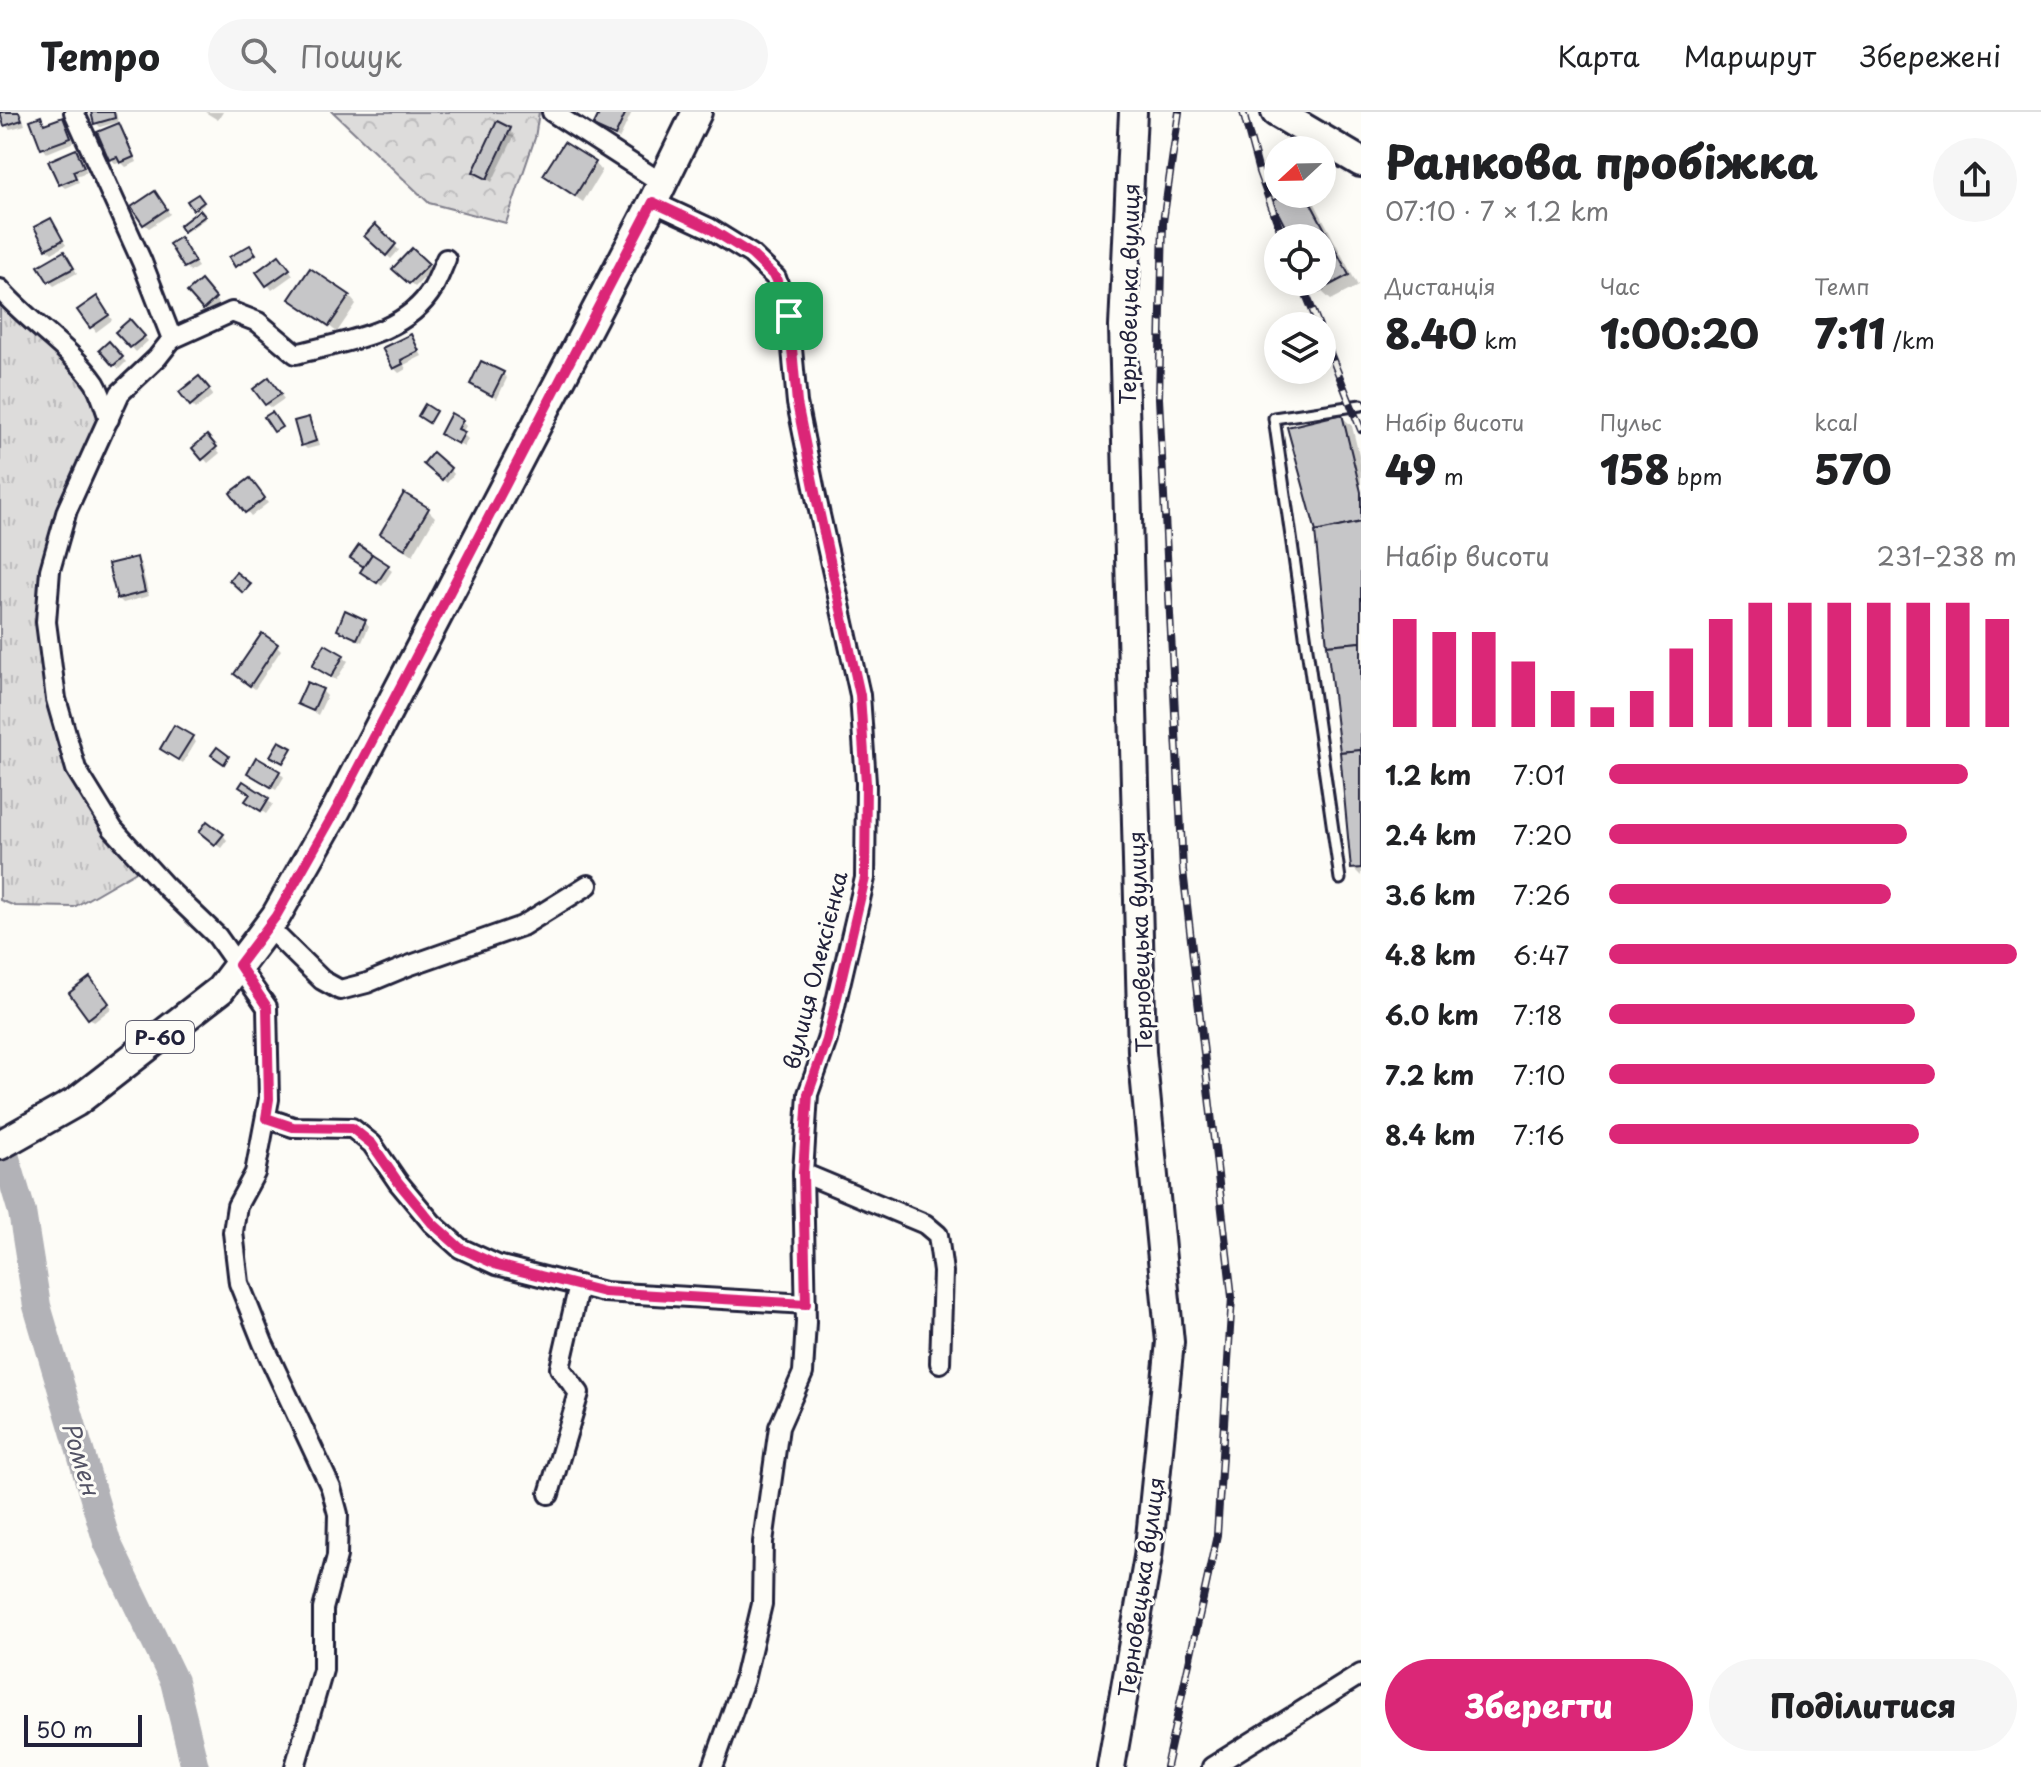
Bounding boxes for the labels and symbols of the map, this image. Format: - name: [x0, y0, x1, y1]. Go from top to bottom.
- north arrow: [1264, 136, 1336, 208]
- street label: Терновецька вулиця: [1110, 183, 1146, 405]
- pin: [755, 282, 823, 350]
- street label: Терновецька вулиця: [1119, 831, 1159, 1053]
- street label: вулиця Олексієнка: [773, 867, 855, 1073]
- road number: Р-60: [126, 1021, 194, 1053]
- water label: Ромен: [54, 1417, 111, 1501]
- street label: Терновецька вулиця: [1108, 1475, 1172, 1699]
- scale bar: [24, 1711, 142, 1747]

